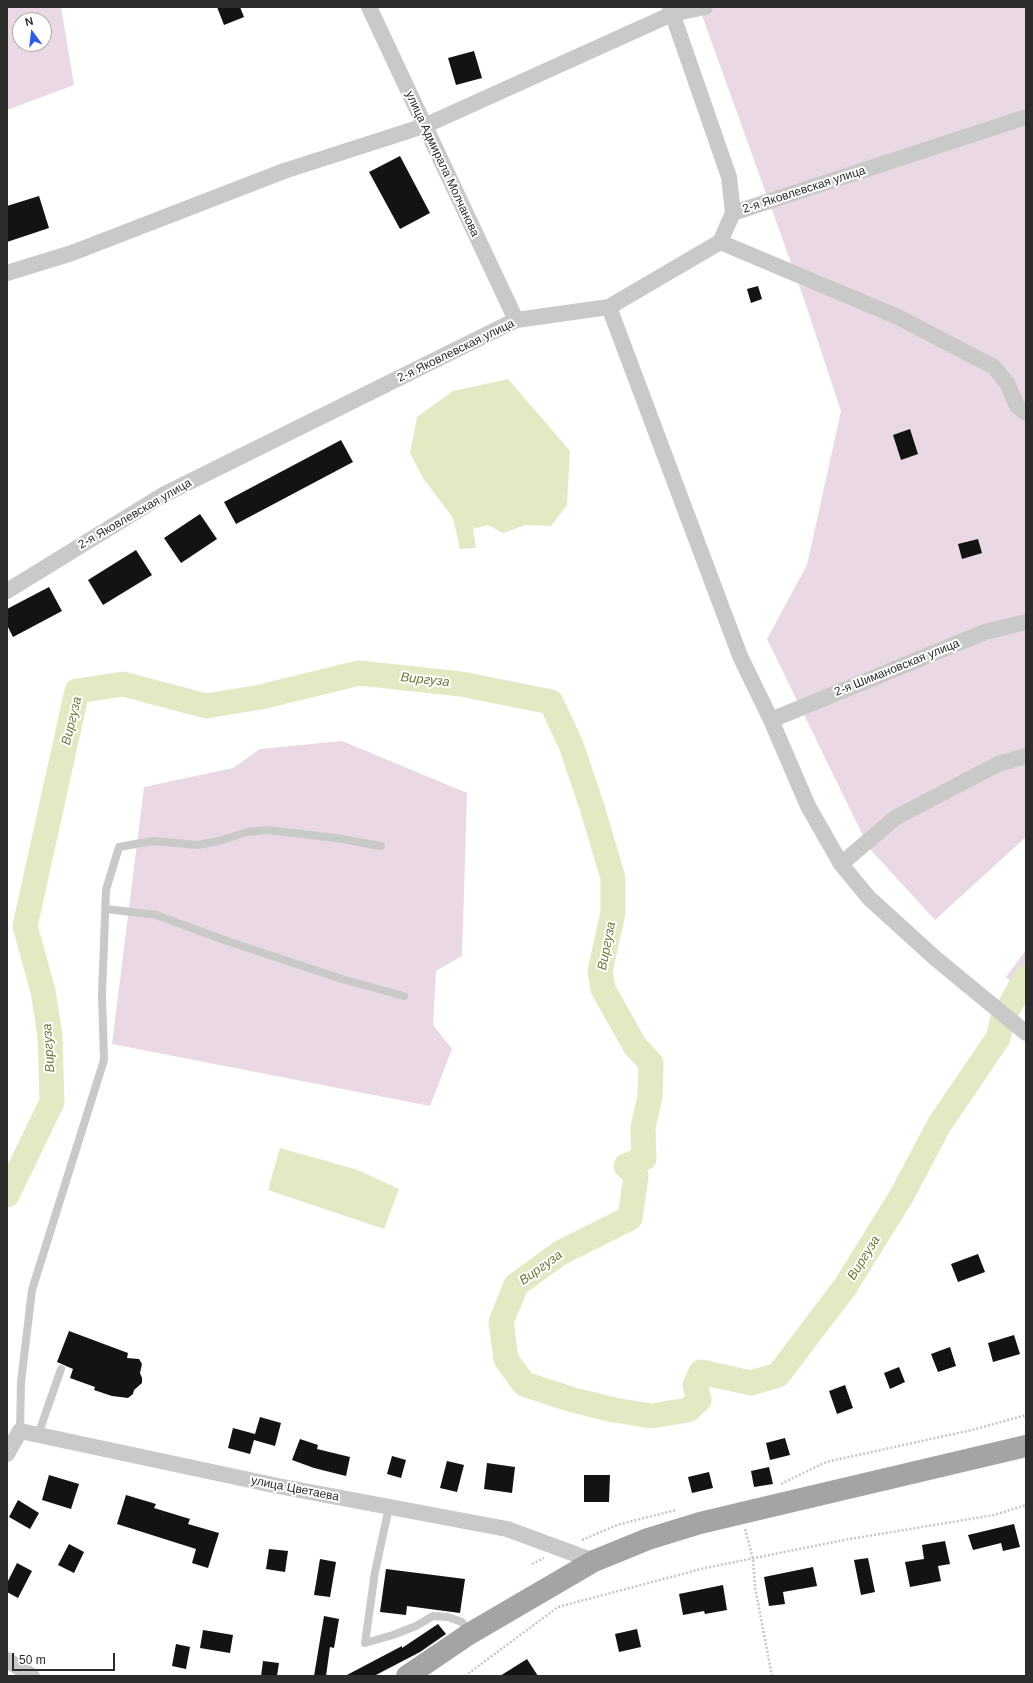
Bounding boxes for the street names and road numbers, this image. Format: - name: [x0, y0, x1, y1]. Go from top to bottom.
- street label: улица Адмирала Молчанова: [402, 89, 482, 239]
- street label: 2-я Яковлевская улица: [741, 163, 867, 217]
- street label: 2-я Яковлевская улица: [395, 316, 517, 386]
- street label: 2-я Яковлевская улица: [76, 476, 194, 552]
- street label: 2-я Шимановская улица: [832, 636, 962, 700]
- street label: улица Цветаева: [250, 1473, 340, 1505]

